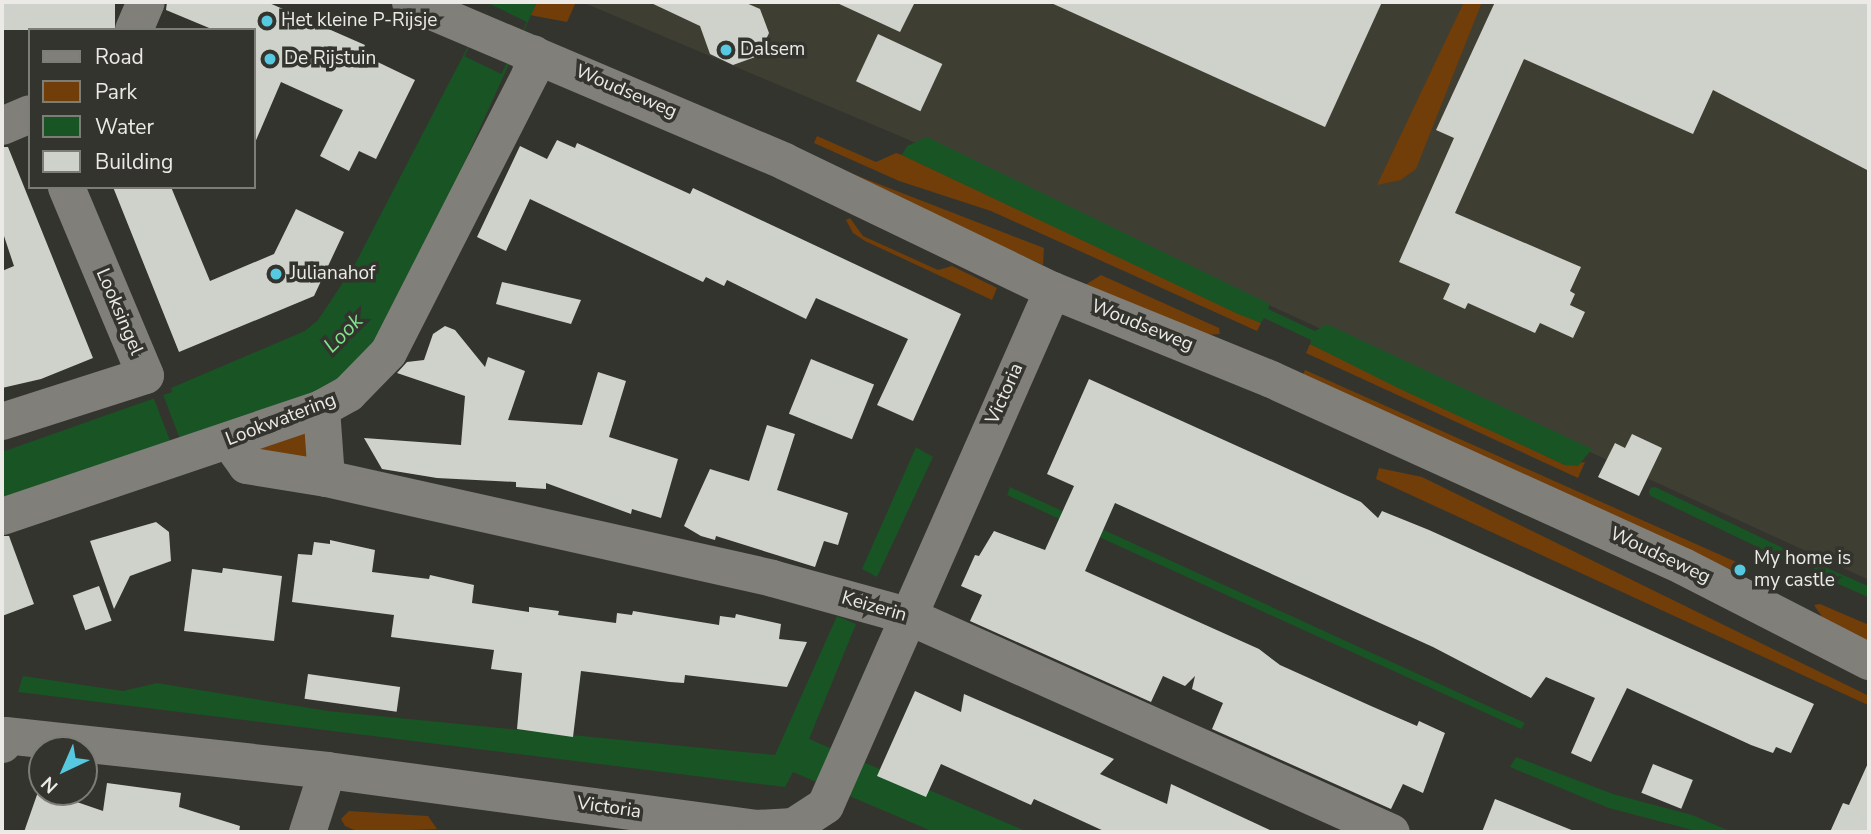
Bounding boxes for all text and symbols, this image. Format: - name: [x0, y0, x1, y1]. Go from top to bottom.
- place label: Het kleine P-Rijsje: [281, 10, 437, 32]
- marker: Het kleine P-Rijsje: [259, 13, 275, 29]
- legend: [28, 28, 256, 189]
- place label: Dalsem: [740, 39, 805, 61]
- marker: Dalsem: [718, 42, 734, 58]
- text: Road: [95, 43, 144, 71]
- place label: De Rijstuin: [284, 48, 376, 70]
- marker: De Rijstuin: [262, 51, 278, 67]
- street label: Woudseweg: [572, 60, 680, 124]
- text: Park: [95, 78, 137, 106]
- text: Water: [95, 113, 154, 141]
- text: Building: [95, 148, 173, 176]
- place label: Julianahof: [290, 263, 375, 285]
- street label: Looksingel: [91, 265, 147, 359]
- marker: Julianahof: [268, 266, 284, 282]
- street label: Woudseweg: [1088, 295, 1196, 357]
- water label: Look: [318, 308, 368, 358]
- street label: Victoria: [981, 360, 1029, 428]
- street label: Lookwatering: [223, 389, 339, 451]
- street label: Woudseweg: [1606, 523, 1714, 589]
- place label: My home is my castle: [1754, 548, 1851, 592]
- marker: My home is my castle: [1732, 562, 1748, 578]
- street label: Keizerin: [839, 587, 909, 627]
- north arrow: [28, 736, 98, 806]
- text: N: [36, 770, 64, 799]
- street label: Victoria: [575, 792, 643, 824]

